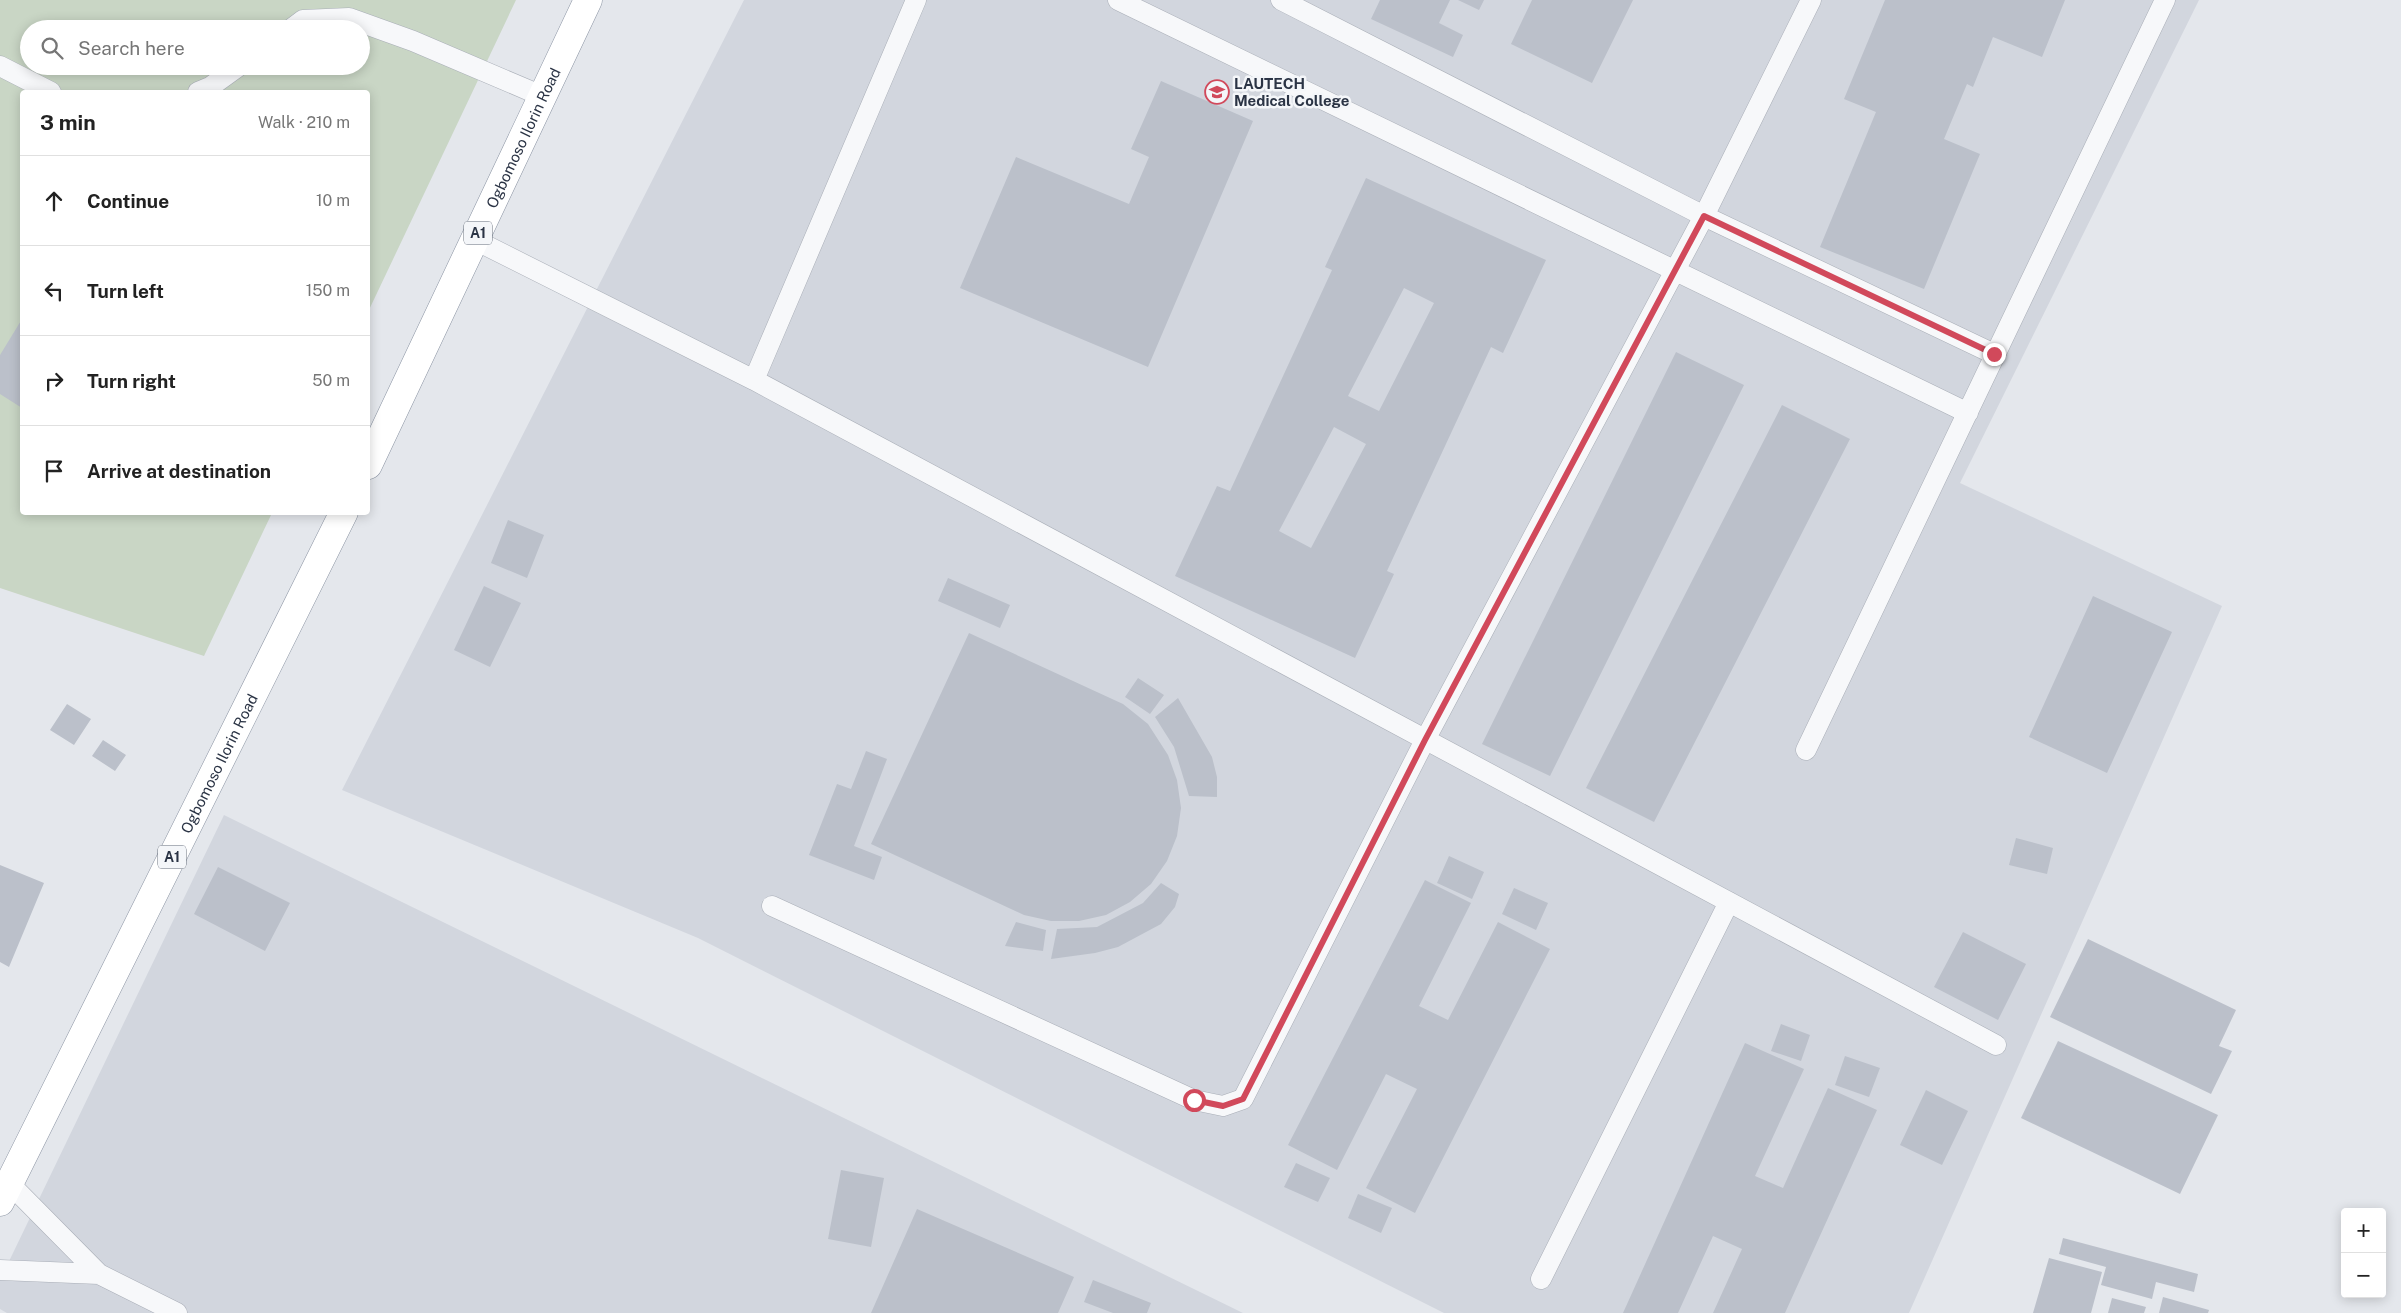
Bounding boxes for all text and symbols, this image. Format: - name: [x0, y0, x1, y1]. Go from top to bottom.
- search box: [20, 20, 370, 75]
- icon: search: [38, 34, 66, 62]
- text: Search here: [78, 37, 185, 59]
- street label: Ogbomoso Ilorin Road: [482, 65, 563, 211]
- place label: LAUTECH Medical College: [1234, 75, 1349, 109]
- school or university icon: LAUTECH Medical College: [1204, 79, 1230, 105]
- text: 3 min: [40, 110, 96, 135]
- text: Walk · 210 m: [258, 113, 350, 132]
- icon: ahead: [40, 187, 68, 215]
- text: Continue: [87, 190, 169, 212]
- text: 10 m: [316, 191, 350, 210]
- road number: A1: [464, 222, 492, 244]
- icon: left: [40, 277, 68, 305]
- text: Turn left: [87, 280, 164, 302]
- text: 150 m: [306, 281, 350, 300]
- route end: [1983, 343, 2006, 366]
- icon: right: [40, 367, 68, 395]
- text: Turn right: [87, 370, 176, 392]
- text: 50 m: [312, 371, 350, 390]
- icon: arrive: [40, 457, 68, 485]
- text: Arrive at destination: [87, 460, 271, 482]
- street label: Ogbomoso Ilorin Road: [177, 691, 260, 836]
- road number: A1: [158, 846, 186, 869]
- route start: [1183, 1089, 1206, 1112]
- map controls: [2341, 1208, 2386, 1298]
- button: +: [2341, 1208, 2386, 1253]
- button: −: [2341, 1253, 2386, 1298]

